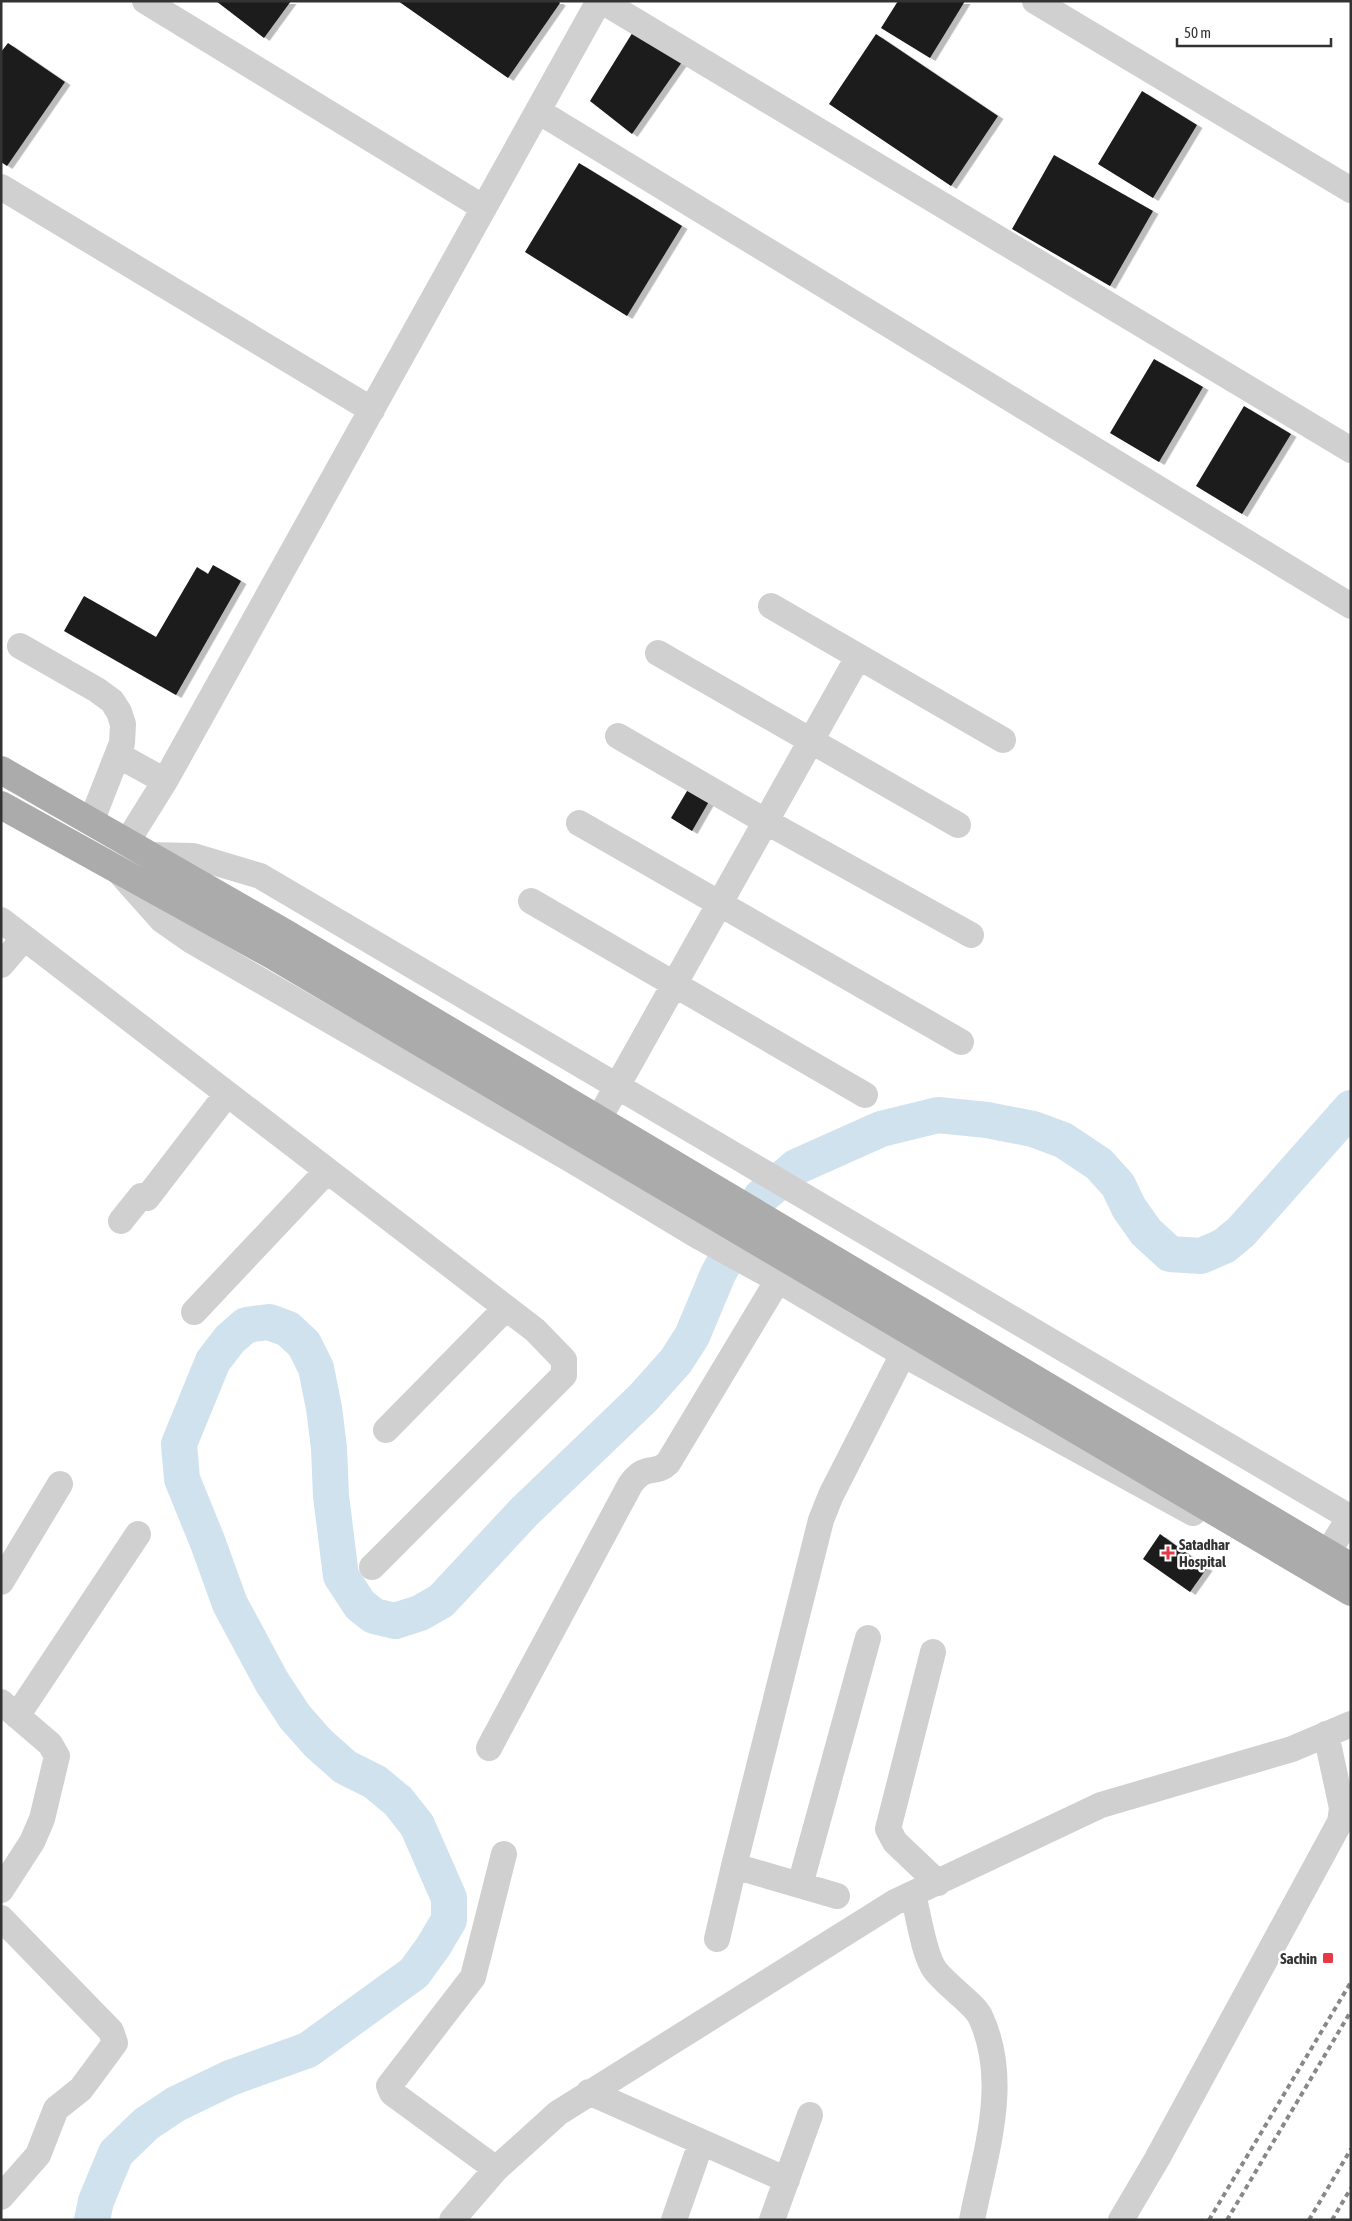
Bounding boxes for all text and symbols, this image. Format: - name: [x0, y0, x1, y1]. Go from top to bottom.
- scale bar: [1177, 15, 1331, 47]
- text: 50 m: [1184, 24, 1211, 41]
- place label: Satadhar Hospital: [1179, 1536, 1230, 1570]
- marker: Satadhar Hospital: [1161, 1546, 1175, 1560]
- place label: Sachin: [1280, 1950, 1317, 1967]
- marker: Sachin: [1321, 1951, 1335, 1965]

